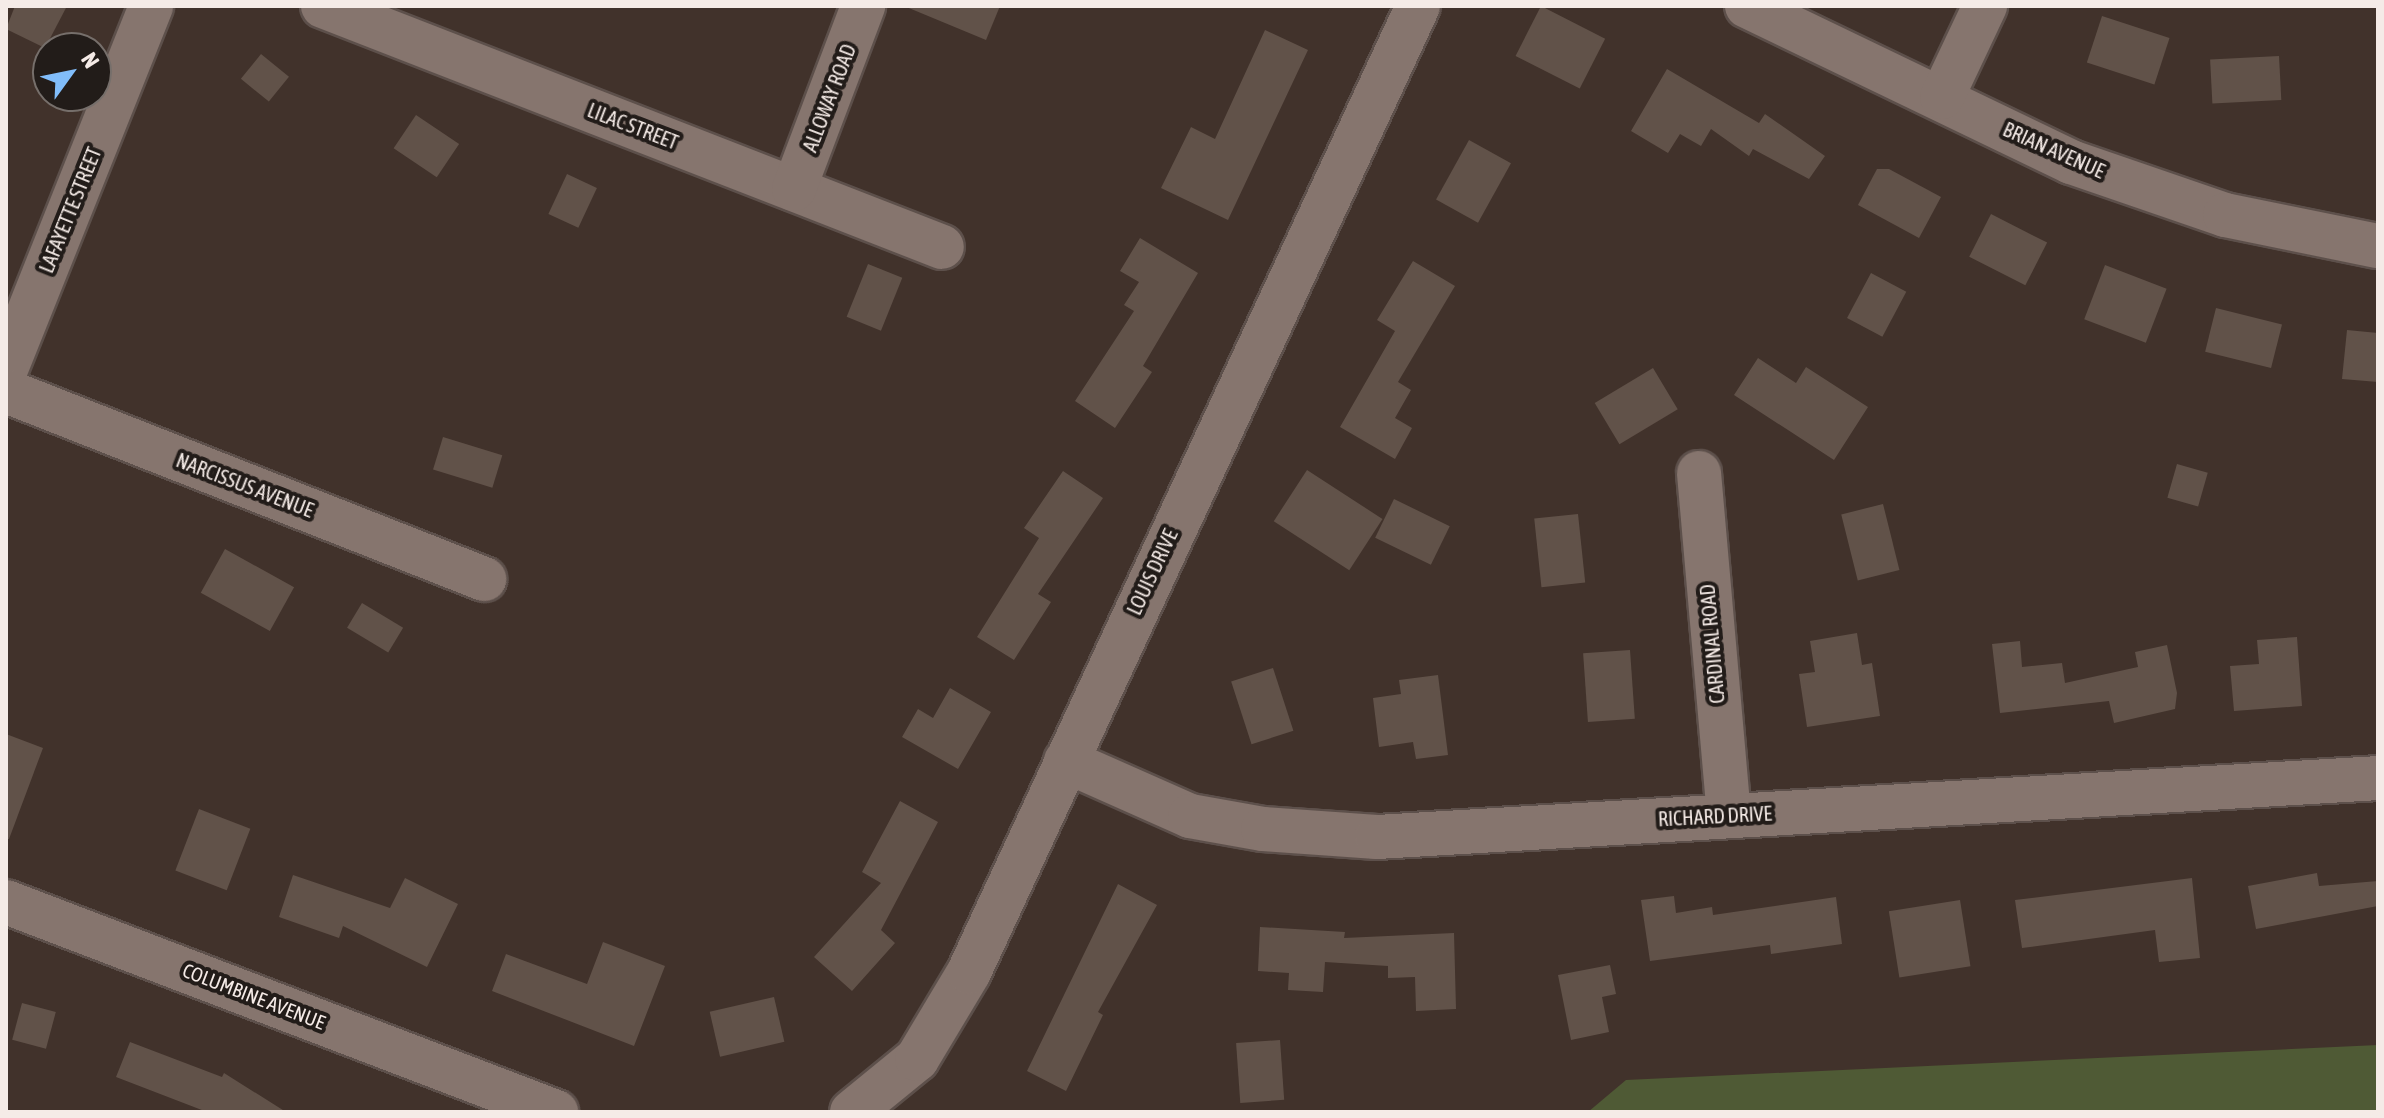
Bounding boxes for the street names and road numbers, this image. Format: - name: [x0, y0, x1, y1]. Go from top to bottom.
- street label: ALLOWAY ROAD: [797, 41, 861, 155]
- street label: LILAC STREET: [584, 98, 682, 154]
- street label: BRIAN AVENUE: [1999, 117, 2109, 183]
- street label: LAFAYETTE STREET: [34, 144, 106, 276]
- street label: NARCISSUS AVENUE: [173, 448, 317, 522]
- street label: LOUIS DRIVE: [1122, 525, 1182, 619]
- street label: CARDINAL ROAD: [1695, 583, 1729, 705]
- street label: RICHARD DRIVE: [1657, 801, 1773, 831]
- street label: COLUMBINE AVENUE: [179, 958, 329, 1034]

